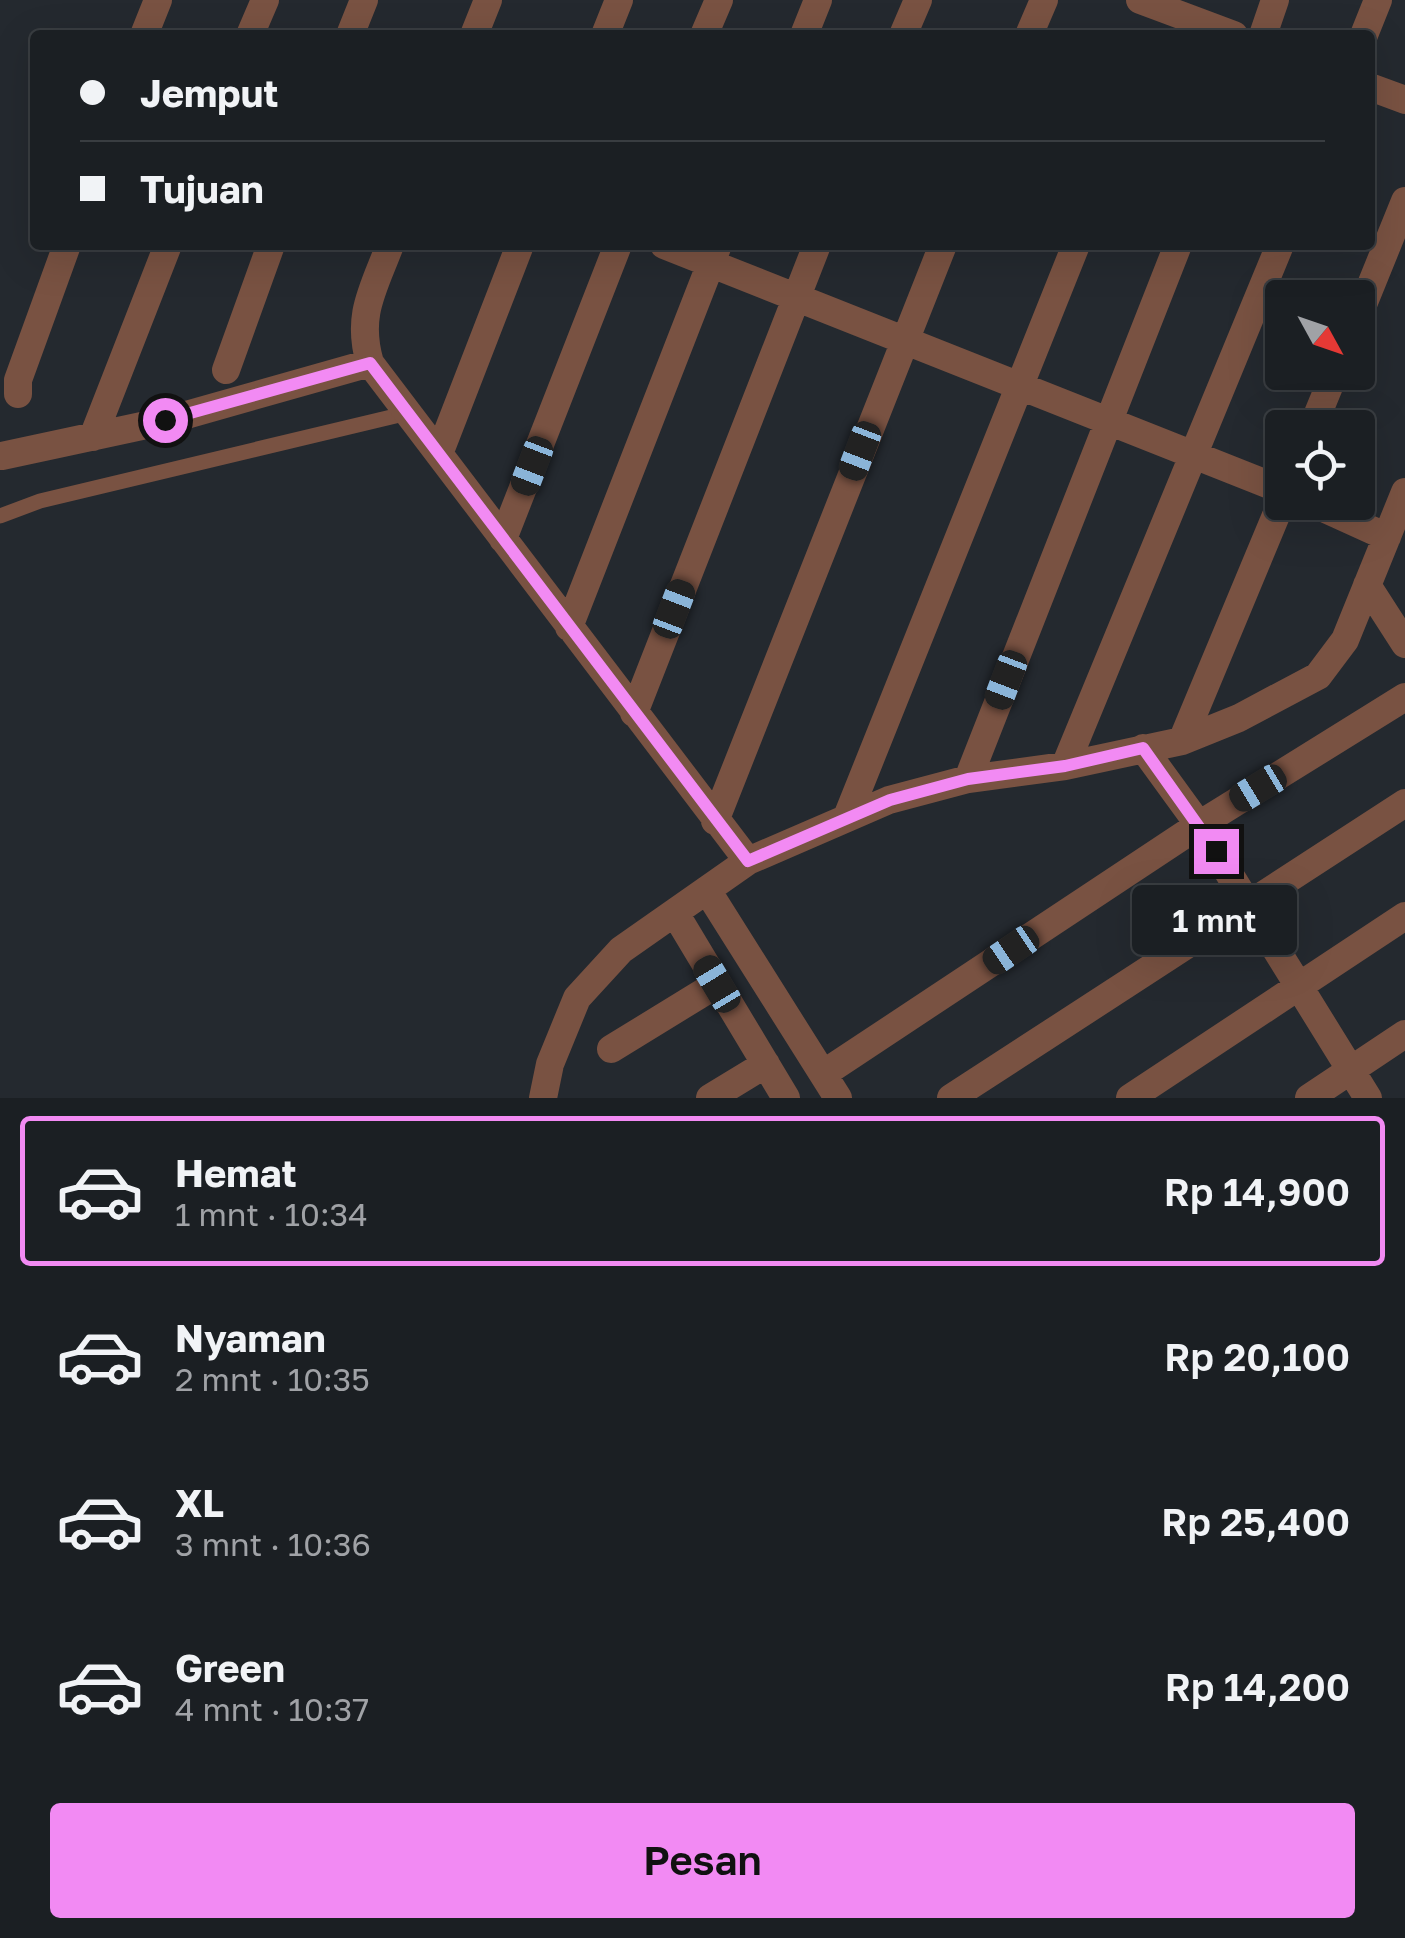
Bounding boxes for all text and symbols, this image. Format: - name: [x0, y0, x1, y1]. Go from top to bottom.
- text: Jemput: [140, 70, 279, 115]
- text: Tujuan: [140, 166, 264, 211]
- north arrow: [1265, 280, 1375, 390]
- map controls: [1265, 280, 1375, 520]
- route start: [143, 398, 188, 443]
- button: locate: [1265, 410, 1375, 520]
- car: [835, 418, 885, 484]
- car: [507, 433, 557, 499]
- car: [649, 576, 699, 642]
- car: [981, 647, 1031, 713]
- car: [1225, 760, 1291, 816]
- route end: [1194, 829, 1239, 874]
- callout: 1 mnt: [1134, 886, 1298, 956]
- text: 1 mnt: [1172, 901, 1257, 939]
- car: [978, 921, 1044, 979]
- car: [689, 951, 745, 1017]
- icon: car: [55, 1146, 145, 1236]
- text: Hemat: [175, 1150, 297, 1195]
- text: Rp 14,900: [1164, 1169, 1350, 1214]
- text: 1 mnt · 10:34: [175, 1195, 368, 1233]
- icon: car: [55, 1311, 145, 1401]
- text: Nyaman: [175, 1315, 326, 1360]
- text: Rp 20,100: [1164, 1334, 1350, 1379]
- text: 2 mnt · 10:35: [175, 1360, 370, 1398]
- icon: car: [55, 1476, 145, 1566]
- text: XL: [175, 1480, 224, 1525]
- text: Rp 25,400: [1161, 1499, 1350, 1544]
- text: 3 mnt · 10:36: [175, 1525, 371, 1563]
- icon: car: [55, 1641, 145, 1731]
- text: Green: [175, 1645, 285, 1690]
- text: Rp 14,200: [1165, 1664, 1350, 1709]
- text: 4 mnt · 10:37: [175, 1690, 369, 1728]
- button: Pesan: [50, 1803, 1355, 1918]

